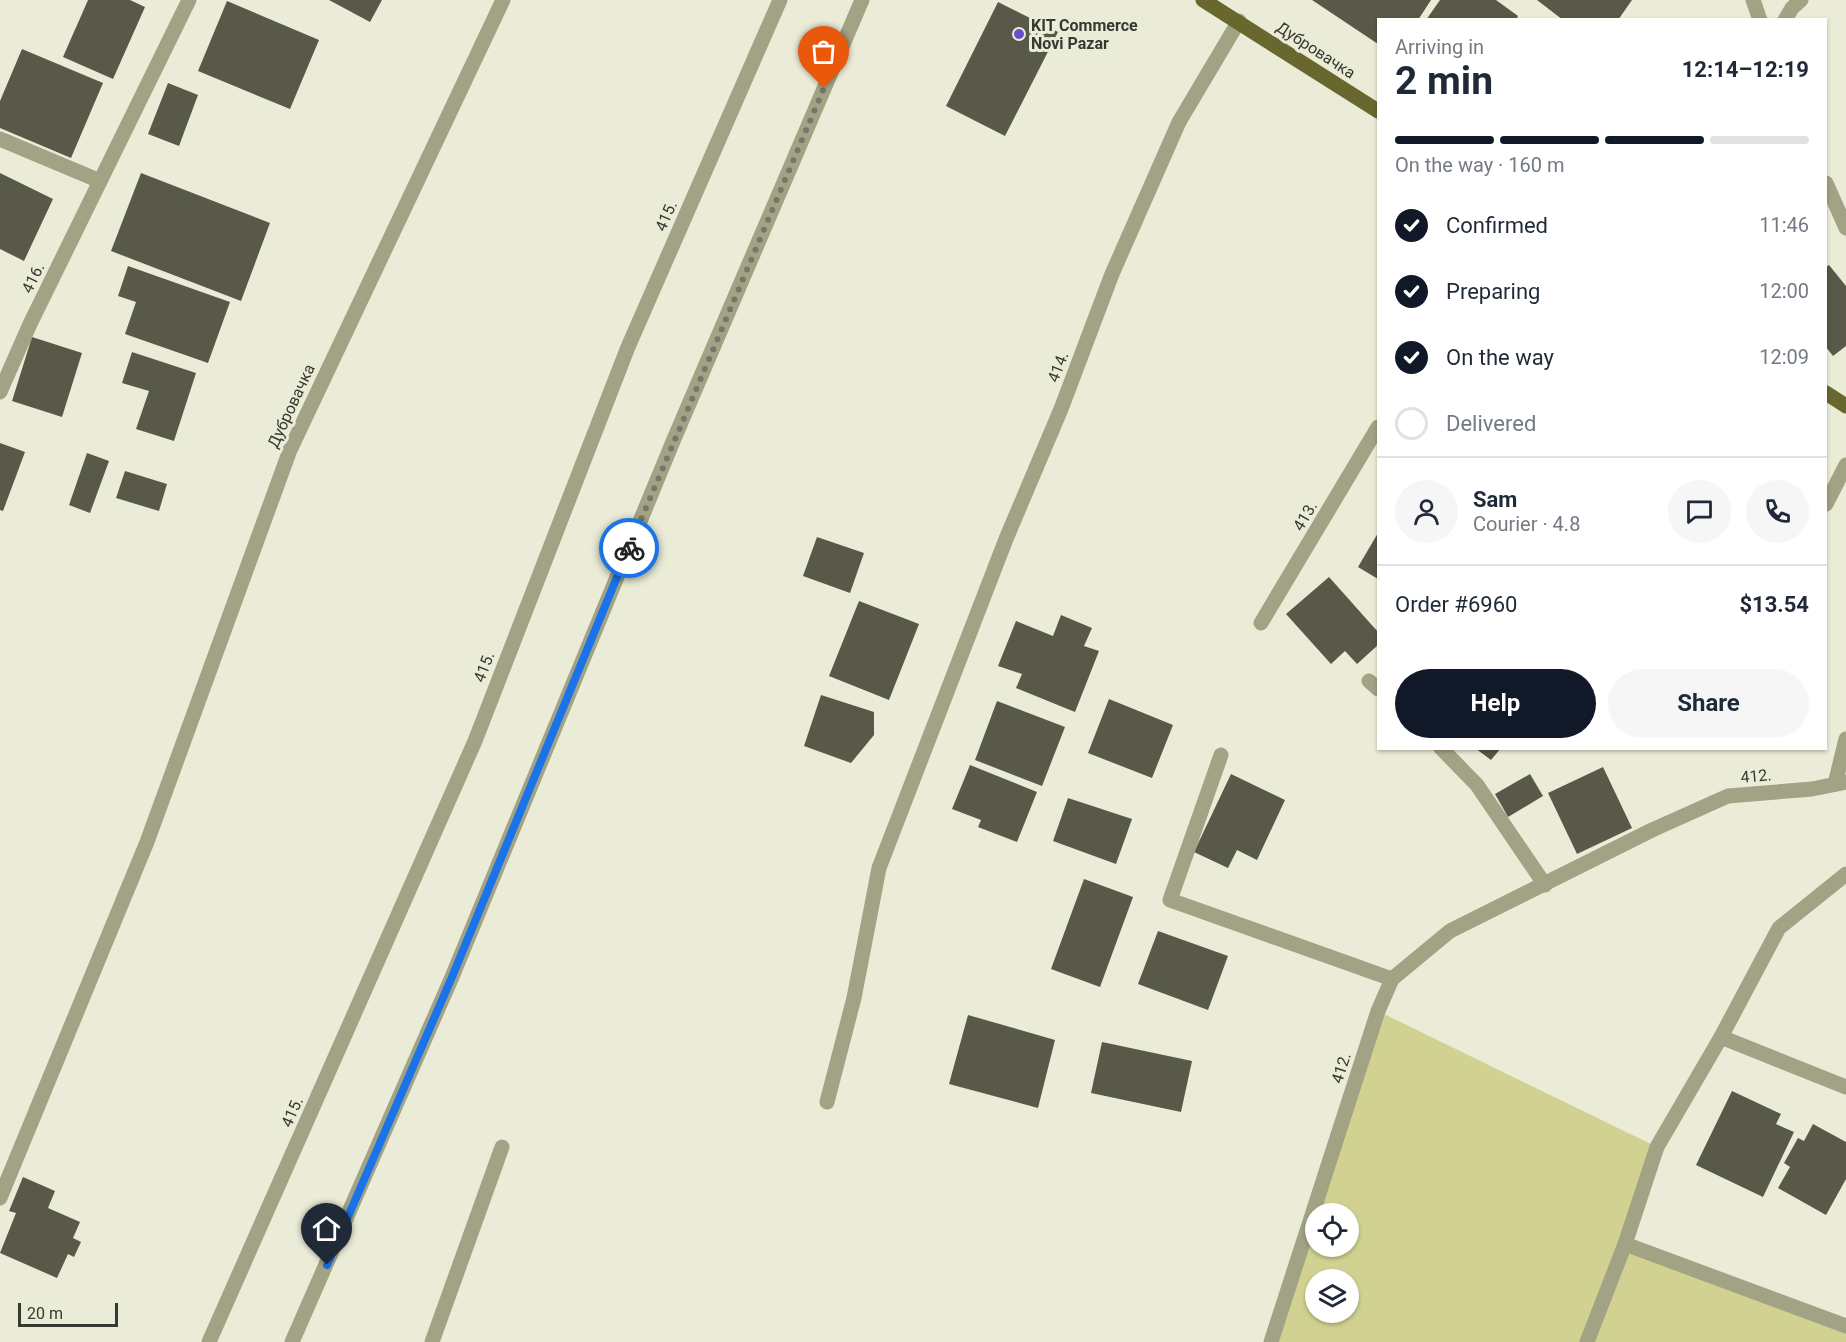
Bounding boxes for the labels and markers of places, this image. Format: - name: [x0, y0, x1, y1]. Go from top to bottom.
- place label: KIT Commerce Novi Pazar: [1031, 16, 1138, 53]
- pin: [798, 26, 849, 88]
- marker: KIT Commerce Novi Pazar: [1012, 27, 1026, 41]
- pin: [301, 1203, 352, 1265]

